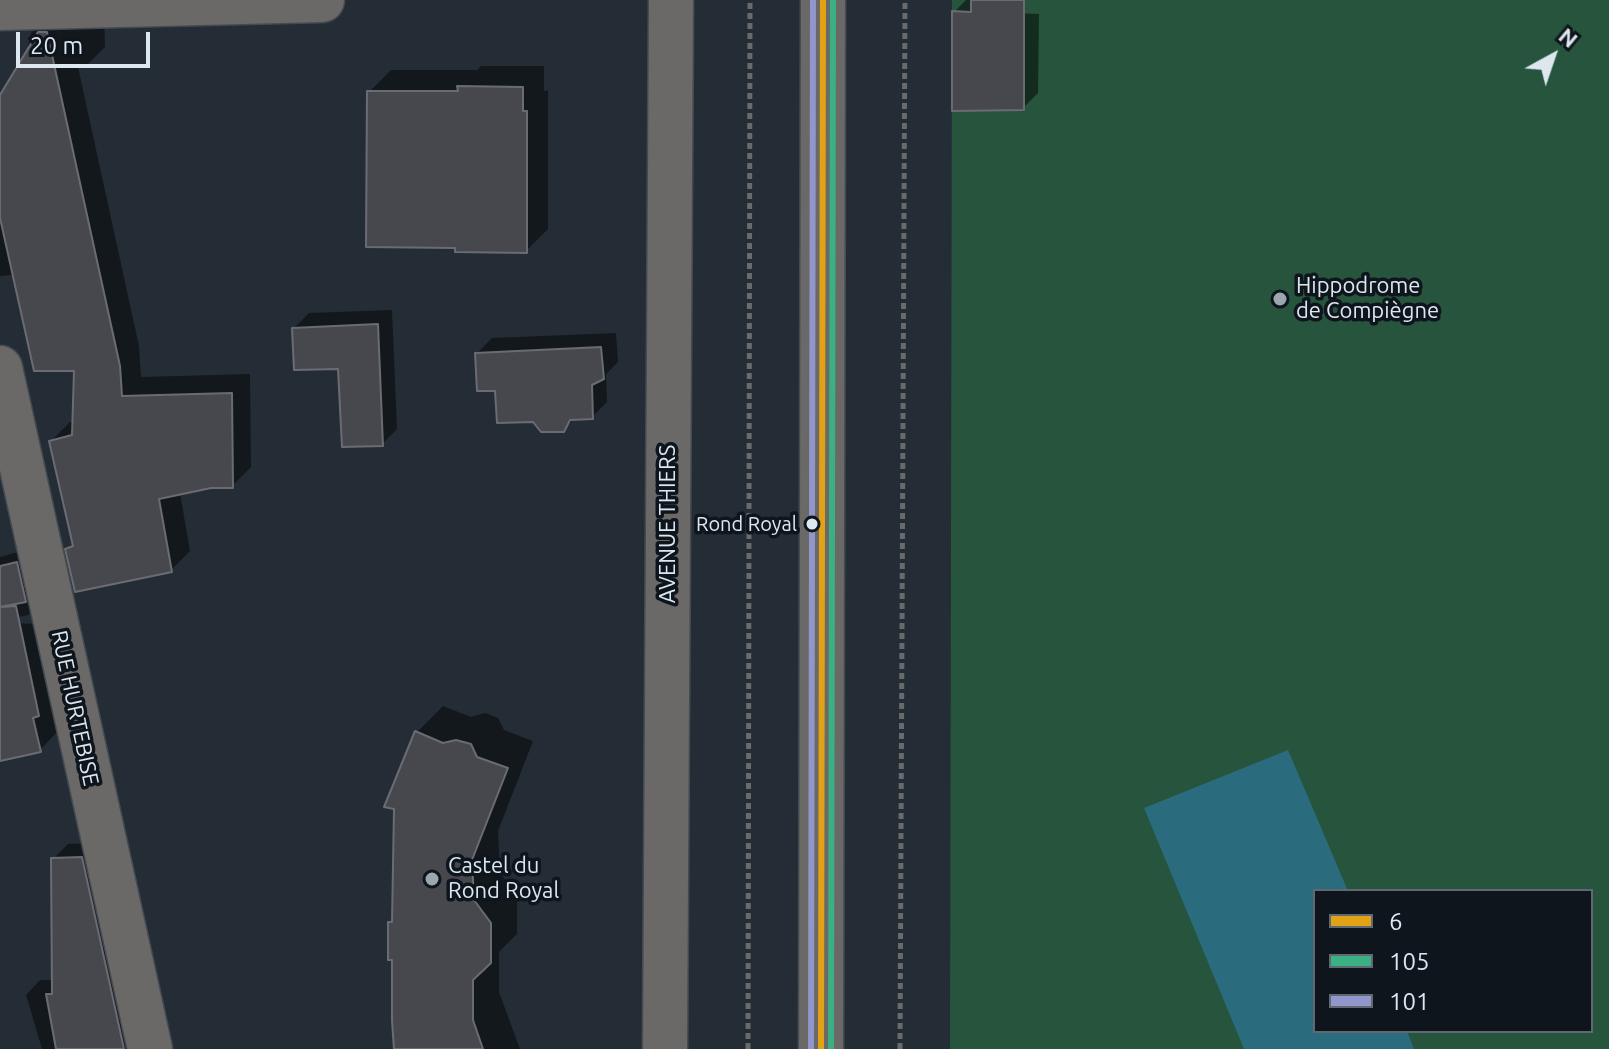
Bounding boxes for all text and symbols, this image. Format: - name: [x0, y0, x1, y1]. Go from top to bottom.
- scale bar: [20, 16, 154, 66]
- north arrow: [1513, 16, 1593, 96]
- text: N: [1554, 22, 1583, 52]
- text: 20 m: [30, 32, 83, 59]
- place label: Hippodrome de Compiègne: [1296, 273, 1439, 324]
- marker: Hippodrome de Compiègne: [1271, 290, 1289, 308]
- street label: AVENUE THIERS: [655, 445, 681, 603]
- place label: Rond Royal: [696, 512, 797, 536]
- marker: Rond Royal: [804, 516, 820, 532]
- street label: RUE HURTEBISE: [46, 628, 104, 788]
- place label: Castel du Rond Royal: [448, 853, 559, 904]
- marker: Castel du Rond Royal: [423, 870, 441, 888]
- legend: [1313, 889, 1593, 1033]
- text: 6: [1389, 908, 1403, 935]
- text: 105: [1389, 948, 1430, 975]
- text: 101: [1389, 988, 1430, 1015]

